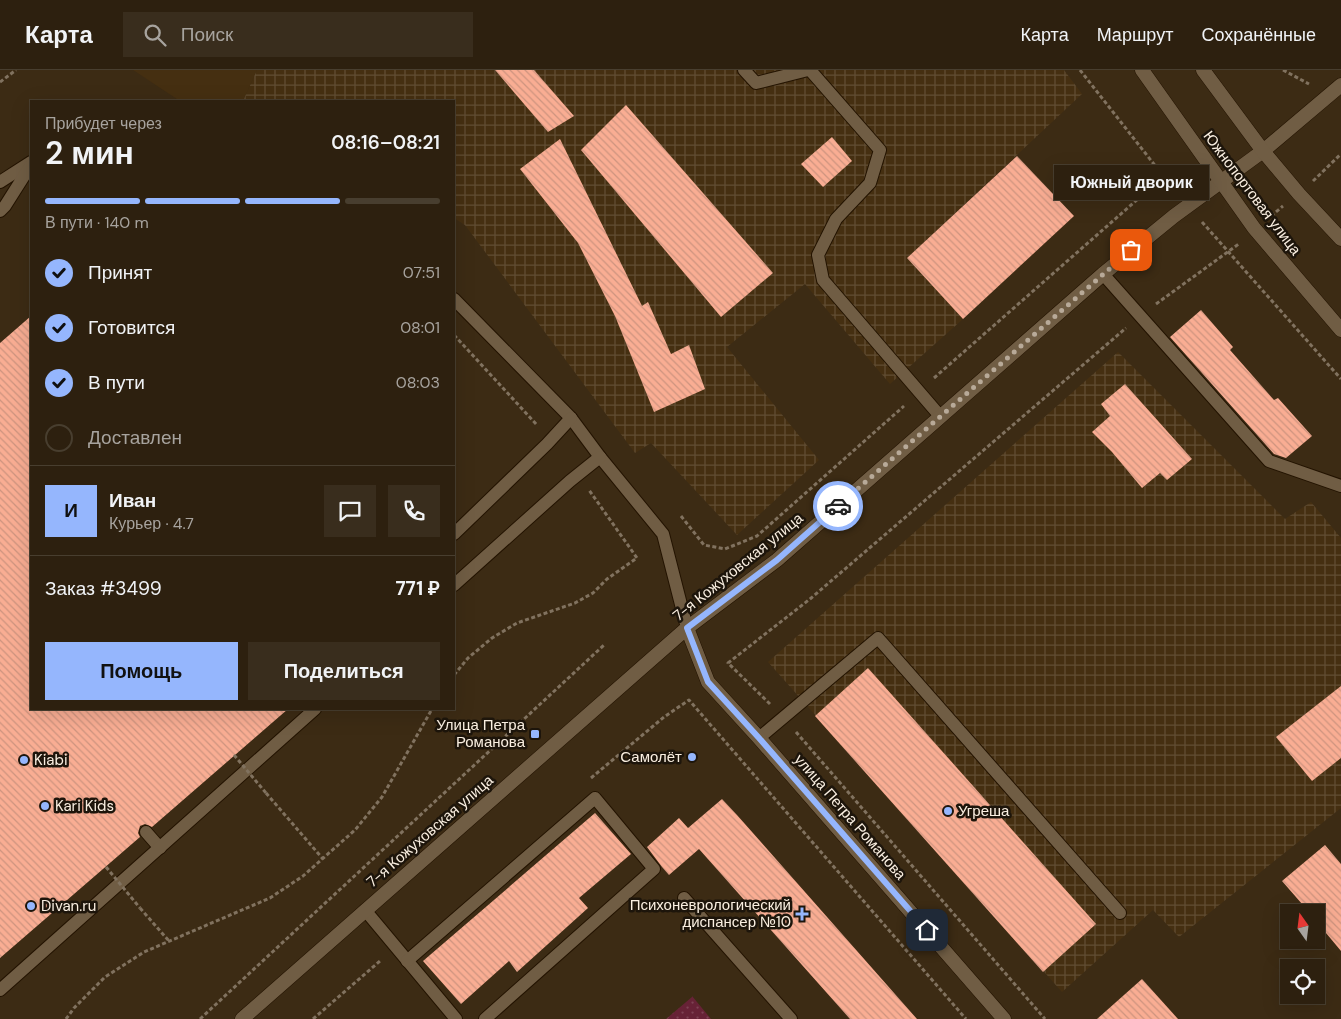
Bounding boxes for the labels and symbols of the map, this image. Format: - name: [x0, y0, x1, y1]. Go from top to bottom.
- street label: Южнопортовая улица: [1199, 127, 1306, 260]
- callout: Южный дворик: [1054, 165, 1208, 200]
- pin: [1110, 229, 1152, 271]
- courier: [813, 481, 863, 531]
- street label: 7-я Кожуховская улица: [669, 508, 808, 626]
- place label: Улица Петра Романова: [436, 715, 526, 752]
- marker: Улица Петра Романова: [529, 728, 541, 740]
- place label: Самолёт: [620, 747, 682, 767]
- place label: Kiabi: [34, 750, 68, 770]
- street label: улица Петра Романова: [790, 750, 911, 885]
- marker: Самолёт: [686, 751, 698, 763]
- marker: Kiabi: [18, 754, 30, 766]
- street label: 7-я Кожуховская улица: [362, 770, 498, 892]
- place label: Kari Kids: [55, 796, 114, 816]
- marker: Kari Kids: [39, 800, 51, 812]
- place label: Угреша: [958, 801, 1010, 821]
- marker: Угреша: [942, 805, 954, 817]
- place label: Психоневрологический диспансер №10: [630, 895, 791, 932]
- place label: Divan.ru: [41, 896, 96, 916]
- marker: Divan.ru: [25, 900, 37, 912]
- north arrow: [1280, 904, 1325, 949]
- marker: Психоневрологический диспансер №10: [795, 907, 809, 921]
- pin: [906, 909, 948, 951]

